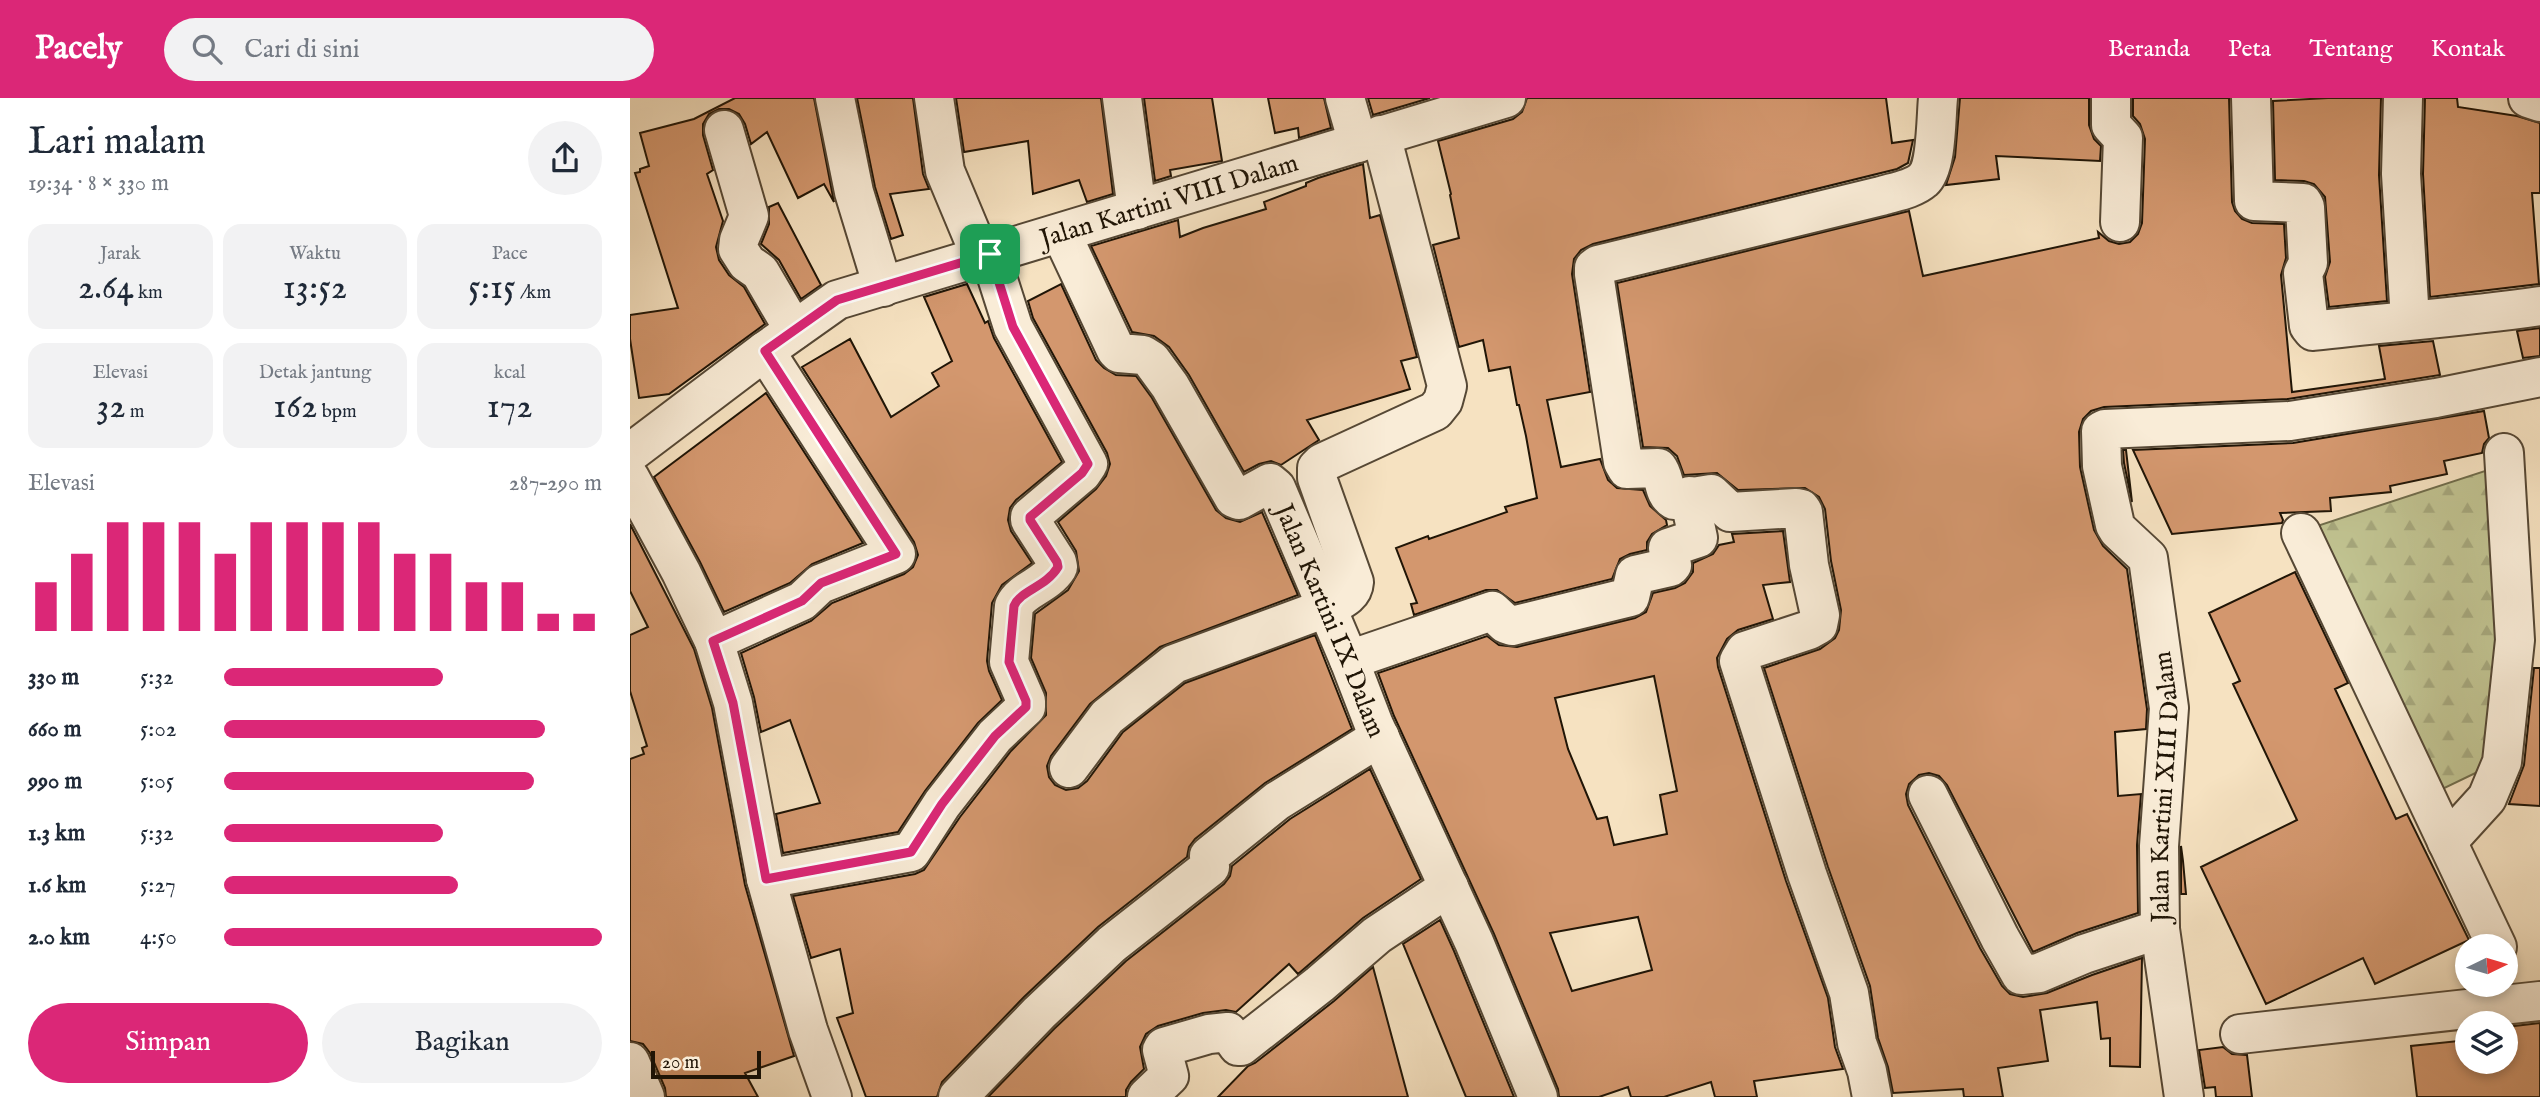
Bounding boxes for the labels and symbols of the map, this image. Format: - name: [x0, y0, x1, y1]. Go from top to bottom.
- street label: Jalan Kartini VIII Dalam: [1033, 147, 1302, 257]
- pin: [960, 224, 1020, 284]
- street label: Jalan Kartini IX Dalam: [1265, 496, 1392, 743]
- street label: Jalan Kartini XIII Dalam: [2144, 649, 2187, 926]
- north arrow: [2455, 934, 2518, 998]
- scale bar: [651, 1048, 761, 1080]

